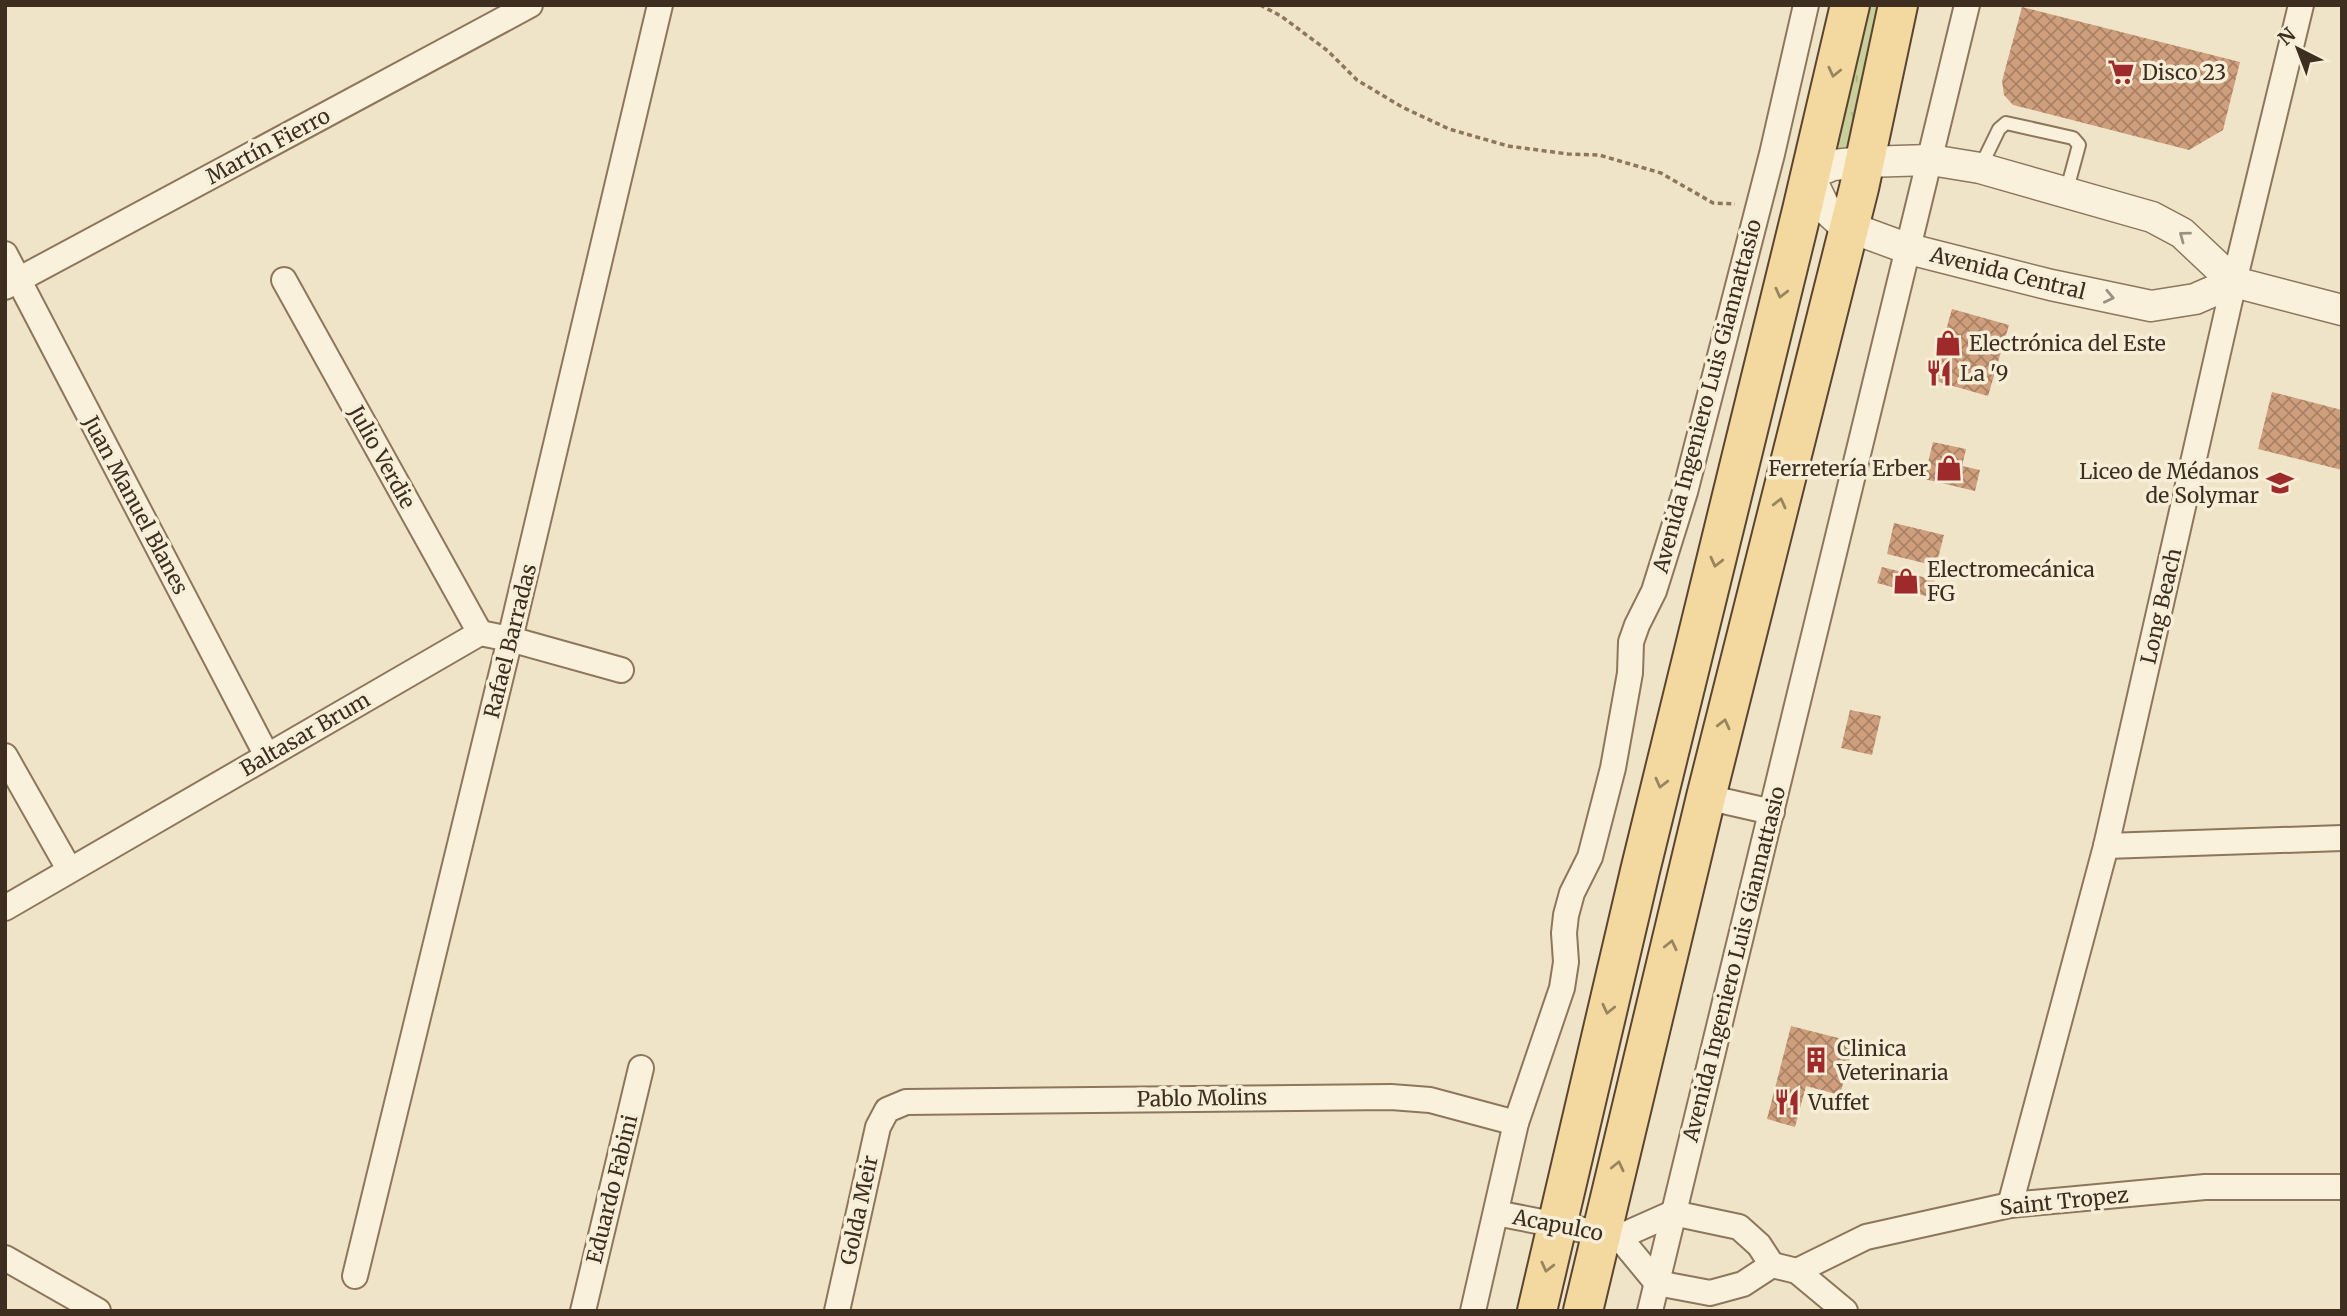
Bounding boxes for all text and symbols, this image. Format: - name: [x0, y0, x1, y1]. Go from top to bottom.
- north arrow: [2263, 14, 2333, 84]
- text: N: [2273, 22, 2300, 50]
- supermarket icon: Disco 23: [2106, 57, 2136, 87]
- place label: Disco 23: [2142, 59, 2226, 86]
- one-way arrow: [1828, 66, 1842, 78]
- street label: Martín Fierro: [201, 102, 335, 190]
- street label: Avenida Ingeniero Luis Giannattasio: [1646, 216, 1767, 577]
- one-way arrow: [2180, 232, 2192, 244]
- street label: Avenida Central: [1926, 240, 2089, 305]
- one-way arrow: [1775, 287, 1789, 299]
- one-way arrow: [2103, 289, 2115, 304]
- shop icon: Electrónica del Este: [1933, 328, 1963, 358]
- place label: Electrónica del Este: [1969, 330, 2166, 357]
- restaurant icon: La '9: [1924, 358, 1954, 388]
- place label: La '9: [1960, 360, 2008, 387]
- street label: Julio Verdie: [342, 400, 421, 513]
- street label: Juan Manuel Blanes: [77, 410, 194, 599]
- shop icon: Ferretería Erber: [1934, 453, 1964, 483]
- place label: Ferretería Erber: [1768, 455, 1928, 482]
- place label: Liceo de Médanos de Solymar: [2079, 458, 2259, 509]
- school or university icon: Liceo de Médanos de Solymar: [2265, 468, 2295, 498]
- one-way arrow: [1772, 497, 1786, 509]
- street label: Long Beach: [2135, 545, 2187, 666]
- one-way arrow: [1709, 555, 1724, 567]
- place label: Electromecánica FG: [1927, 556, 2095, 607]
- street label: Rafael Barradas: [478, 561, 542, 721]
- shop icon: Electromecánica FG: [1891, 566, 1921, 596]
- street label: Baltasar Brum: [235, 686, 375, 782]
- one-way arrow: [1716, 718, 1730, 730]
- one-way arrow: [1655, 776, 1669, 788]
- street label: Avenida Ingeniero Luis Giannattasio: [1676, 784, 1791, 1145]
- one-way arrow: [1663, 939, 1677, 951]
- one-way arrow: [1601, 1003, 1616, 1015]
- place label: Clinica Veterinaria: [1836, 1035, 1949, 1086]
- building icon: Clinica Veterinaria: [1801, 1045, 1831, 1075]
- street label: Pablo Molins: [1136, 1083, 1268, 1113]
- restaurant icon: Vuffet: [1772, 1087, 1802, 1117]
- place label: Vuffet: [1807, 1089, 1869, 1116]
- street label: Eduardo Fabini: [580, 1112, 644, 1266]
- street label: Golda Meir: [834, 1153, 884, 1267]
- one-way arrow: [1610, 1160, 1624, 1172]
- street label: Saint Tropez: [1998, 1181, 2130, 1221]
- street label: Acapulco: [1510, 1203, 1605, 1247]
- one-way arrow: [1541, 1261, 1555, 1273]

